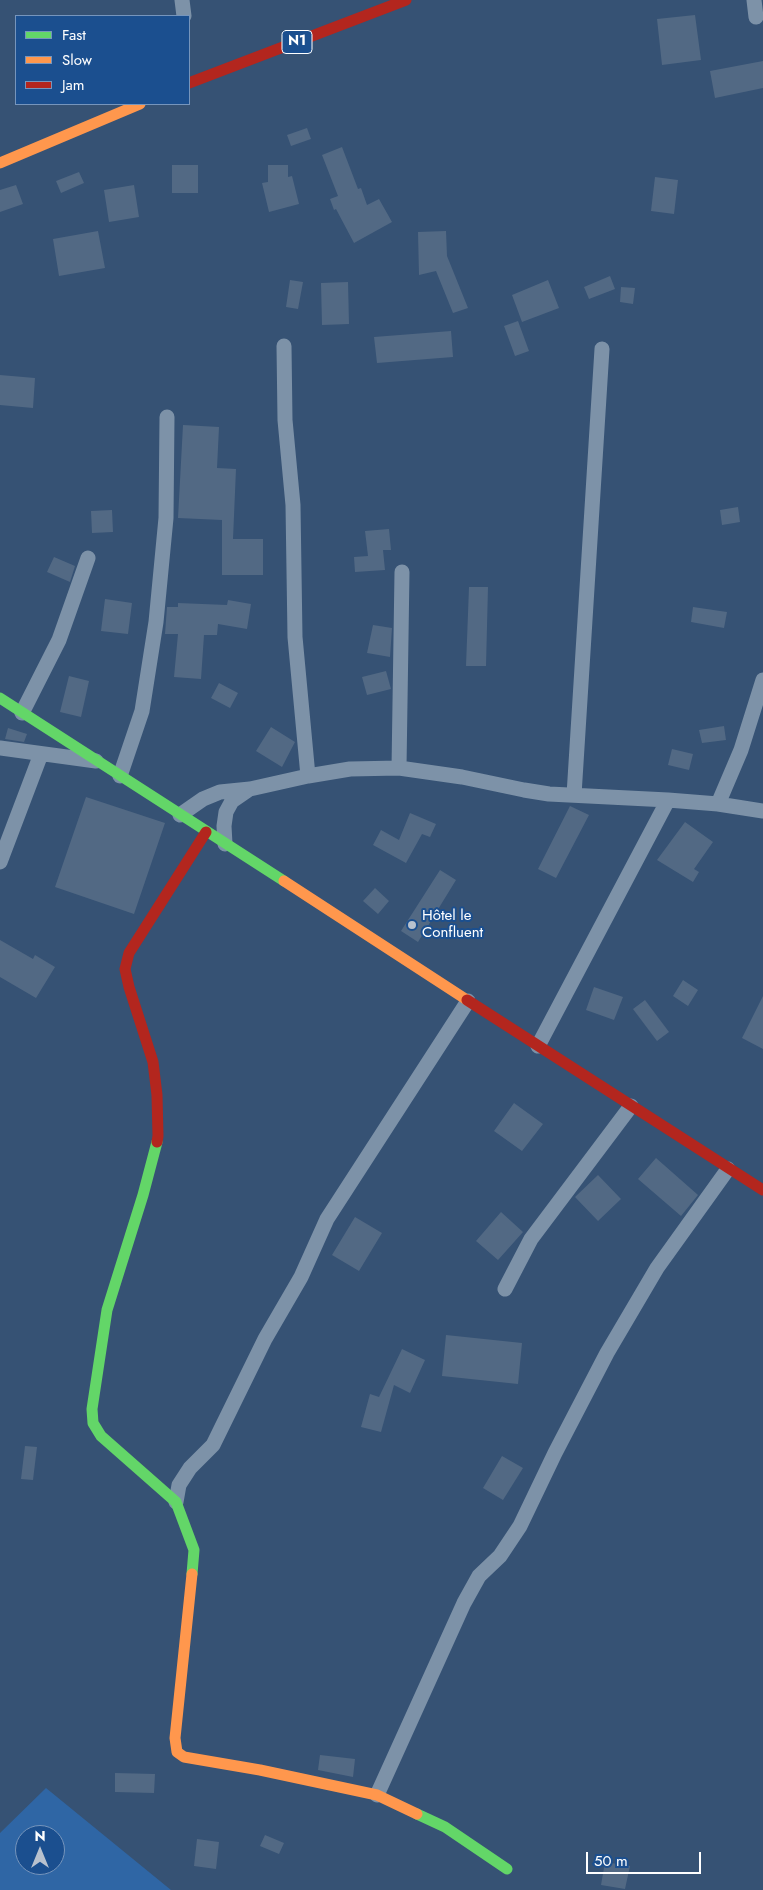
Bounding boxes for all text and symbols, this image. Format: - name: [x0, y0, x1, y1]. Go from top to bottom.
- legend: [15, 15, 190, 105]
- text: Fast: [62, 24, 86, 46]
- road number: N1: [282, 31, 312, 54]
- text: Slow: [62, 49, 92, 71]
- text: Jam: [62, 74, 85, 96]
- place label: Hôtel le Confluent: [422, 907, 483, 942]
- marker: Hôtel le Confluent: [406, 919, 418, 931]
- north arrow: [15, 1825, 65, 1875]
- text: N: [34, 1826, 46, 1846]
- scale bar: [588, 1842, 703, 1874]
- text: 50 m: [594, 1850, 628, 1872]

